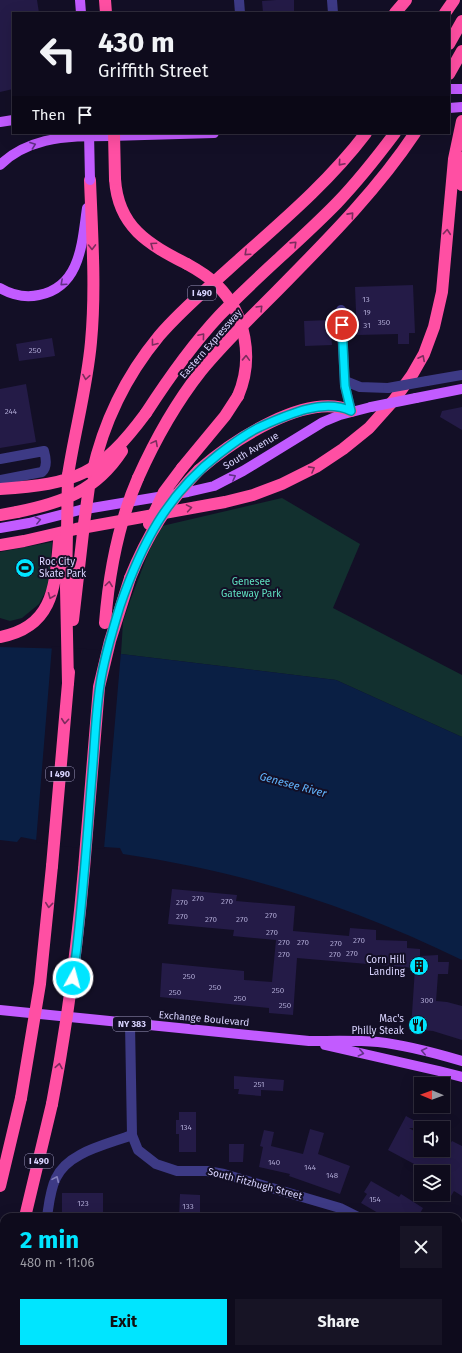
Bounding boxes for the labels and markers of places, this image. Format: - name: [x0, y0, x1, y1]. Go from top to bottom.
- pin: [325, 308, 359, 342]
- place label: Roc City Skate Park: [39, 556, 87, 580]
- sports icon: Roc City Skate Park: [14, 557, 36, 579]
- place label: Corn Hill Landing: [366, 954, 406, 978]
- building icon: Corn Hill Landing: [408, 955, 430, 977]
- place label: Mac's Philly Steak: [352, 1013, 405, 1037]
- restaurant icon: Mac's Philly Steak: [407, 1014, 429, 1036]

